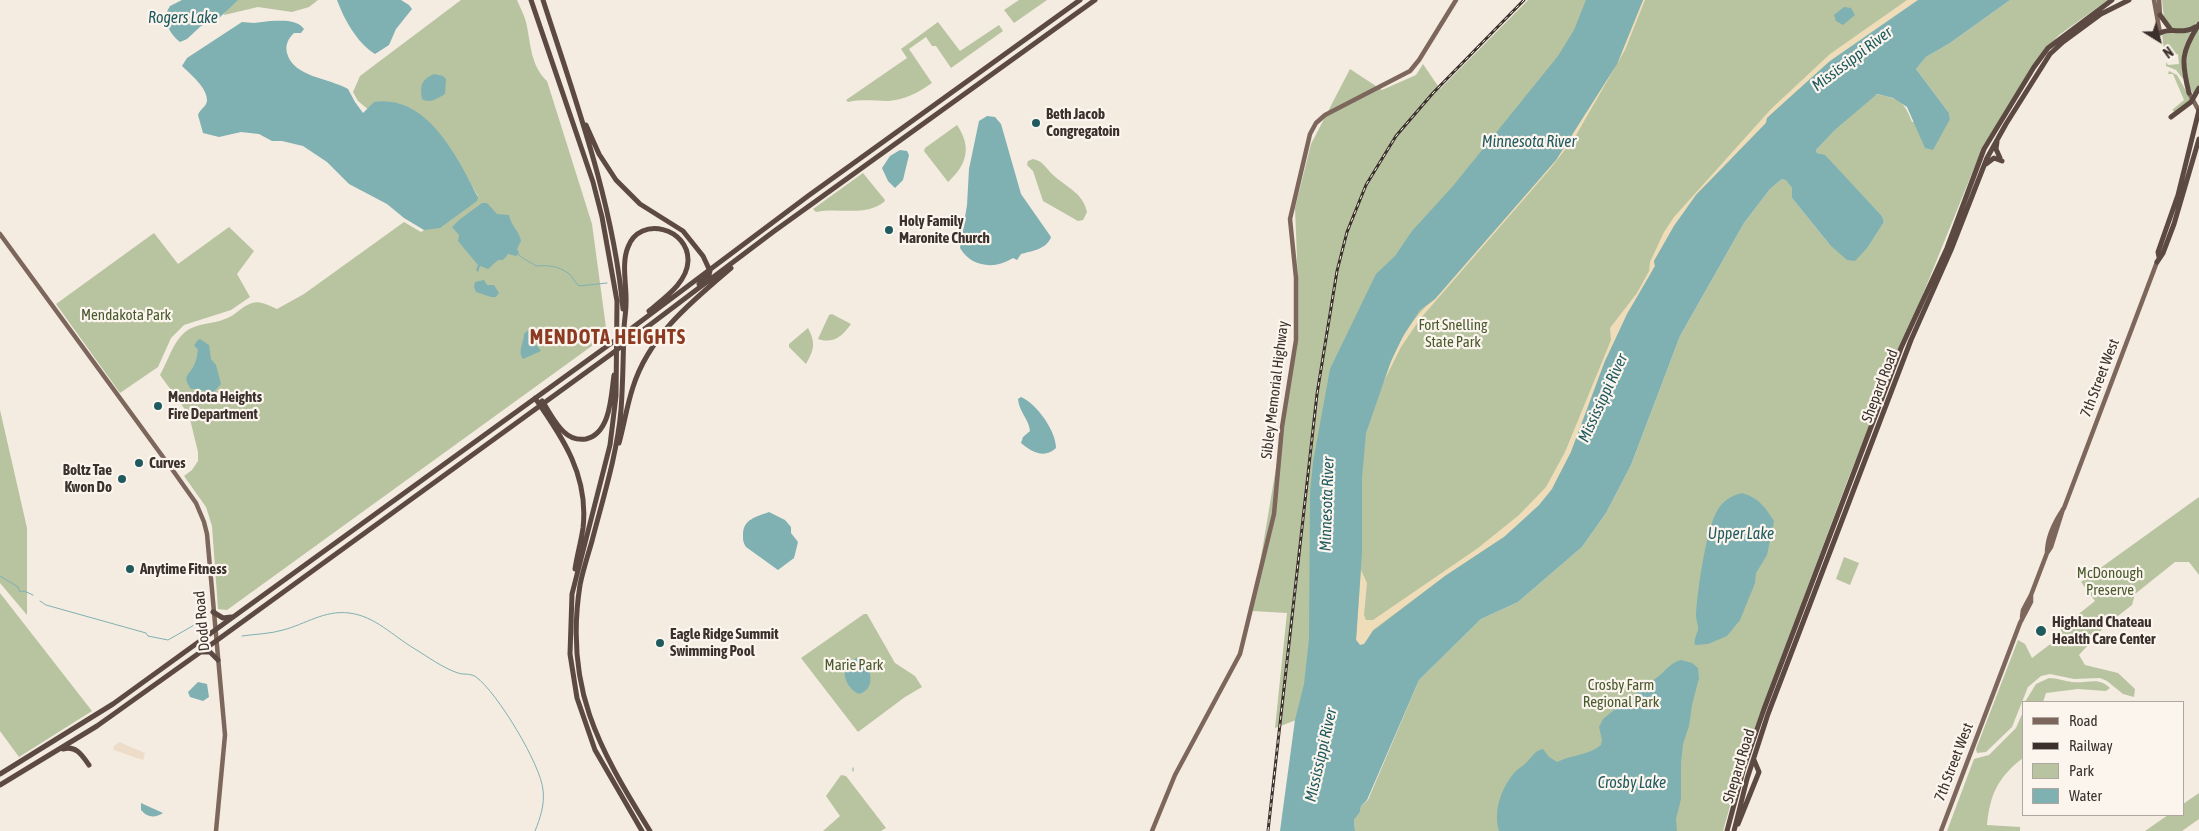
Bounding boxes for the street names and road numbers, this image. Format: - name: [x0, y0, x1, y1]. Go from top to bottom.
- street label: Sibley Memorial Highway: [1258, 320, 1292, 460]
- street label: 7th Street West: [2077, 336, 2123, 420]
- street label: Shepard Road: [1858, 347, 1902, 425]
- street label: Dodd Road: [190, 590, 214, 652]
- street label: 7th Street West: [1931, 720, 1977, 804]
- street label: Shepard Road: [1719, 727, 1759, 805]

